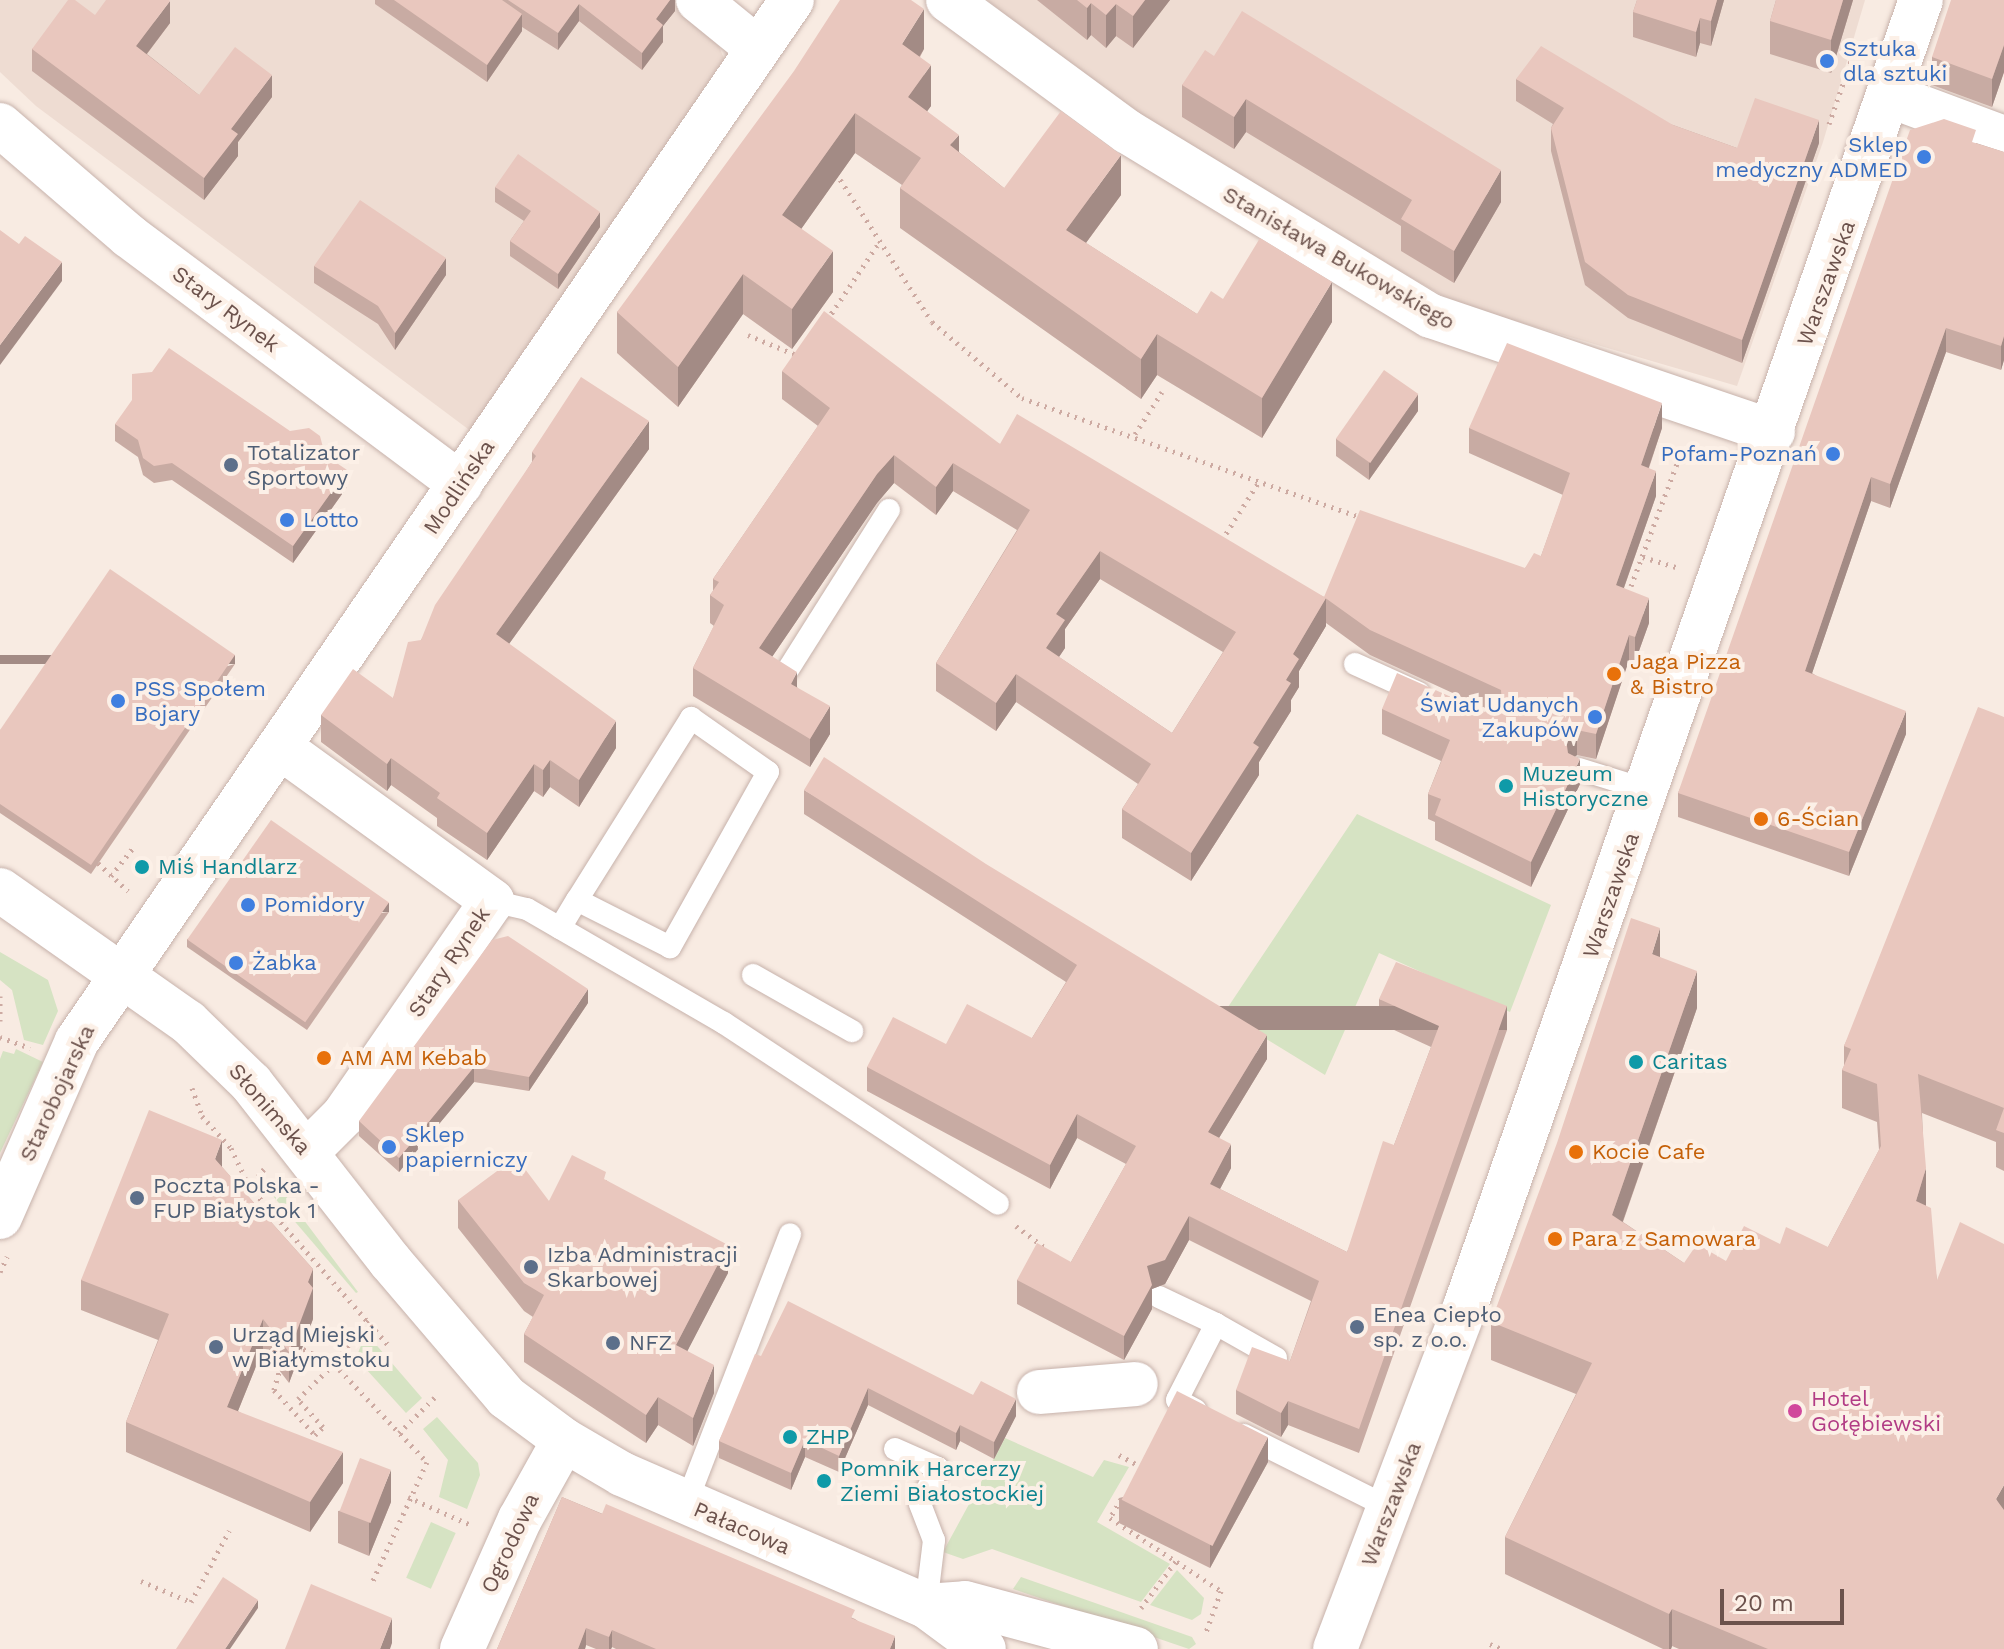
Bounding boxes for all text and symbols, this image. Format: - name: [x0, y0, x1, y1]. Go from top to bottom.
- place label: Sztuka dla sztuki: [1843, 35, 1948, 86]
- marker: Sztuka dla sztuki: [1818, 52, 1836, 70]
- place label: Sklep medyczny ADMED: [1714, 131, 1908, 182]
- marker: Sklep medyczny ADMED: [1915, 148, 1933, 166]
- street label: Stanisława Bukowskiego: [1218, 181, 1460, 335]
- street label: Warszawska: [1791, 217, 1861, 349]
- street label: Stary Rynek: [167, 260, 285, 358]
- street label: Modlińska: [418, 435, 500, 539]
- place label: Totalizator Sportowy: [247, 439, 360, 490]
- place label: Pofam-Poznań: [1660, 441, 1817, 467]
- marker: Pofam-Poznań: [1824, 445, 1842, 463]
- marker: Totalizator Sportowy: [222, 456, 240, 474]
- place label: Lotto: [303, 507, 359, 533]
- marker: Lotto: [278, 511, 296, 529]
- place label: Jaga Pizza & Bistro: [1630, 648, 1741, 700]
- marker: Jaga Pizza & Bistro: [1605, 665, 1623, 683]
- place label: PSS Społem Bojary: [134, 675, 266, 726]
- place label: Świat Udanych Zakupów: [1420, 691, 1579, 742]
- marker: PSS Społem Bojary: [109, 692, 127, 710]
- marker: Świat Udanych Zakupów: [1586, 708, 1604, 726]
- place label: Muzeum Historyczne: [1522, 760, 1649, 812]
- marker: Muzeum Historyczne: [1497, 777, 1515, 795]
- place label: 6-Ścian: [1777, 806, 1859, 832]
- marker: 6-Ścian: [1752, 810, 1770, 828]
- street label: Warszawska: [1577, 829, 1645, 961]
- place label: Miś Handlarz: [158, 854, 298, 880]
- marker: Miś Handlarz: [133, 858, 151, 876]
- place label: Pomidory: [264, 892, 365, 918]
- marker: Pomidory: [239, 896, 257, 914]
- street label: Stary Rynek: [402, 902, 496, 1022]
- place label: Żabka: [252, 950, 317, 976]
- marker: Żabka: [227, 954, 245, 972]
- street label: Starobojarska: [14, 1020, 100, 1166]
- place label: AM AM Kebab: [340, 1045, 488, 1071]
- marker: AM AM Kebab: [315, 1049, 333, 1067]
- place label: Caritas: [1652, 1049, 1728, 1075]
- marker: Caritas: [1627, 1053, 1645, 1071]
- street label: Słonimska: [223, 1058, 317, 1160]
- place label: Sklep papierniczy: [405, 1121, 527, 1172]
- marker: Sklep papierniczy: [380, 1138, 398, 1156]
- place label: Kocie Cafe: [1592, 1139, 1706, 1165]
- marker: Kocie Cafe: [1567, 1143, 1585, 1161]
- place label: Poczta Polska - FUP Białystok 1: [153, 1172, 321, 1224]
- marker: Poczta Polska - FUP Białystok 1: [128, 1189, 146, 1207]
- place label: Para z Samowara: [1571, 1226, 1757, 1252]
- marker: Para z Samowara: [1546, 1230, 1564, 1248]
- place label: Izba Administracji Skarbowej: [547, 1241, 739, 1292]
- marker: Izba Administracji Skarbowej: [522, 1258, 540, 1276]
- place label: Enea Ciepło sp. z o.o.: [1373, 1301, 1502, 1352]
- marker: Enea Ciepło sp. z o.o.: [1348, 1318, 1366, 1336]
- place label: Urząd Miejski w Białymstoku: [232, 1321, 391, 1372]
- place label: NFZ: [629, 1330, 672, 1356]
- marker: NFZ: [604, 1334, 622, 1352]
- marker: Urząd Miejski w Białymstoku: [207, 1338, 225, 1356]
- place label: Hotel Gołębiewski: [1811, 1385, 1941, 1436]
- marker: Hotel Gołębiewski: [1786, 1402, 1804, 1420]
- place label: ZHP: [806, 1424, 849, 1450]
- marker: ZHP: [781, 1428, 799, 1446]
- street label: Warszawska: [1355, 1438, 1427, 1570]
- place label: Pomnik Harcerzy Ziemi Białostockiej: [840, 1455, 1044, 1506]
- marker: Pomnik Harcerzy Ziemi Białostockiej: [815, 1472, 833, 1490]
- street label: Ogrodowa: [475, 1489, 545, 1597]
- street label: Pałacowa: [690, 1496, 794, 1560]
- scale bar: [1724, 1573, 1848, 1623]
- text: 20 m: [1734, 1589, 1794, 1617]

